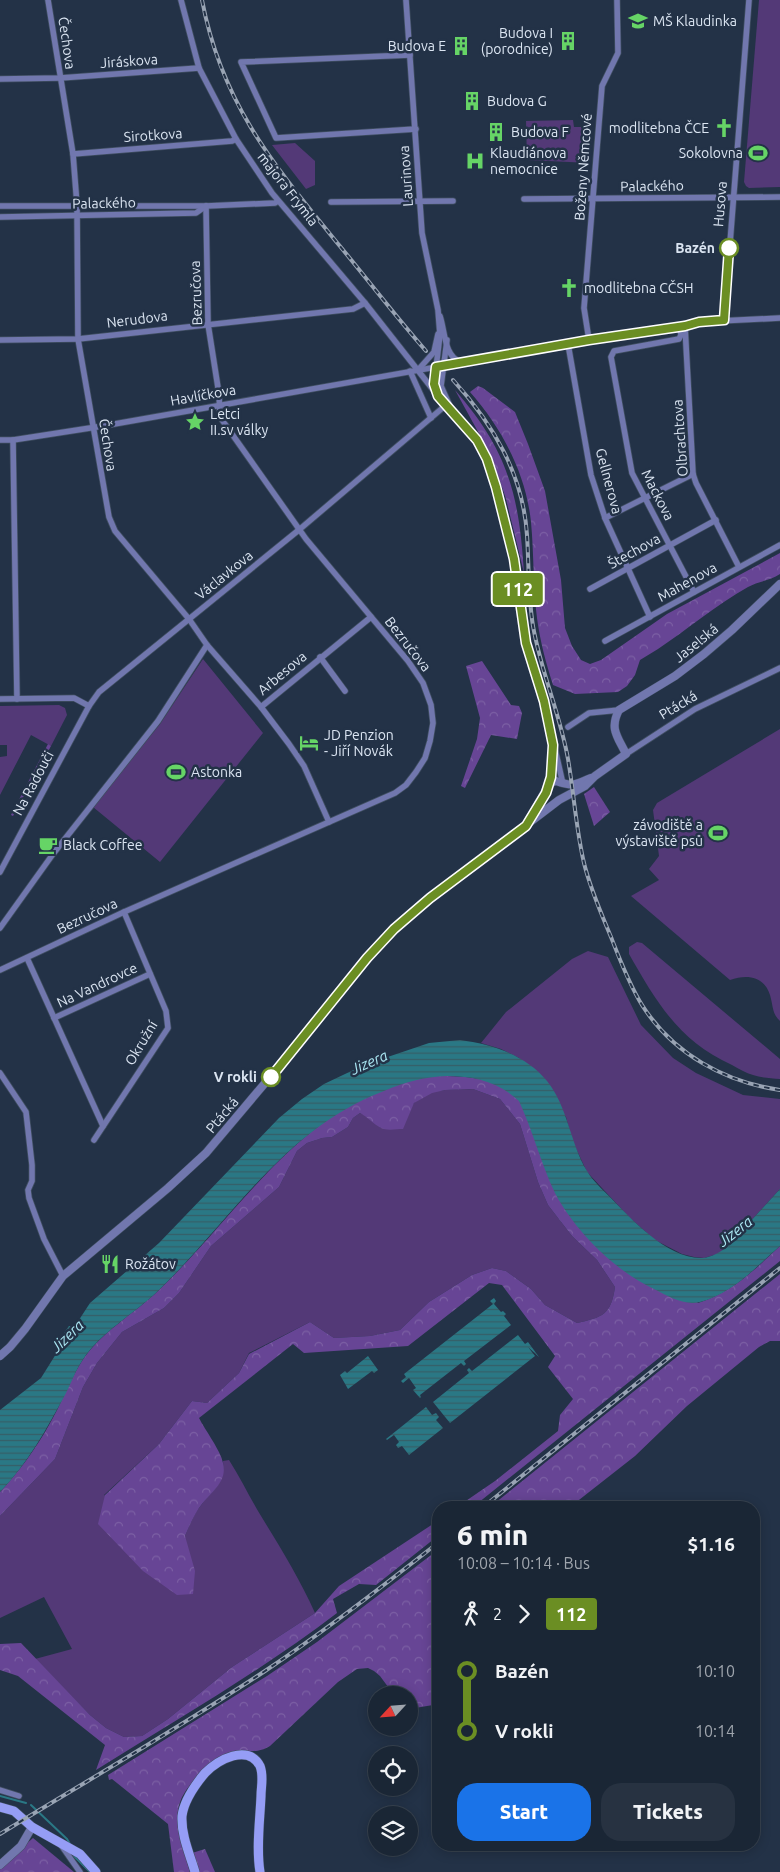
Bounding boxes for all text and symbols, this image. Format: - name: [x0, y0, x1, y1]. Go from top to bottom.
- school or university icon: MŠ Klaudinka: [627, 10, 649, 32]
- place label: MŠ Klaudinka: [653, 12, 737, 29]
- street label: Čechova: [55, 16, 80, 70]
- place label: Budova I (porodnice): [481, 25, 553, 57]
- building icon: Budova I (porodnice): [557, 30, 579, 52]
- building icon: Budova E: [450, 35, 472, 57]
- place label: Budova E: [388, 38, 446, 54]
- street label: Jiráskova: [100, 51, 158, 71]
- building icon: Budova G: [461, 90, 483, 112]
- place label: Budova G: [487, 93, 547, 109]
- street label: Boženy Němcové: [571, 113, 595, 221]
- church icon: modlitebna ČCE: [713, 117, 735, 139]
- place label: modlitebna ČCE: [609, 119, 709, 136]
- building icon: Budova F: [485, 121, 507, 143]
- place label: Budova F: [511, 124, 569, 140]
- street label: Sirotkova: [123, 125, 183, 145]
- sports icon: Sokolovna: [747, 142, 769, 164]
- street label: Laurinova: [396, 145, 416, 207]
- place label: Klaudiánova nemocnice: [490, 145, 566, 177]
- place label: Sokolovna: [679, 145, 743, 161]
- street label: majora Frymla: [254, 149, 322, 229]
- hospital icon: Klaudiánova nemocnice: [464, 150, 486, 172]
- street label: Palackého: [620, 177, 684, 195]
- street label: Husova: [710, 180, 730, 228]
- street label: Palackého: [72, 194, 136, 212]
- marker: Bazén: [719, 238, 739, 258]
- place label: Bazén: [675, 240, 715, 256]
- street label: Bezručova: [187, 260, 205, 326]
- church icon: modlitebna CČSH: [558, 277, 580, 299]
- place label: modlitebna CČSH: [584, 279, 694, 296]
- street label: Nerudova: [106, 307, 168, 331]
- street label: Havlíčkova: [169, 381, 237, 409]
- street label: Olbrachtova: [669, 399, 691, 477]
- place label: Letci II.sv války: [210, 406, 269, 438]
- place icon: Letci II.sv války: [184, 411, 206, 433]
- street label: Čechova: [96, 417, 121, 472]
- street label: Gellnerova: [593, 446, 625, 516]
- street label: Mackova: [638, 467, 678, 523]
- street label: Štechova: [605, 529, 663, 572]
- street label: Václavkova: [192, 547, 256, 603]
- street label: Mahenova: [655, 559, 719, 605]
- line badge: 112: [489, 573, 547, 605]
- text: 112: [503, 579, 533, 599]
- street label: Bezručova: [382, 613, 434, 675]
- street label: Jaselská: [671, 620, 721, 666]
- street label: Arbesova: [254, 648, 310, 698]
- street label: Ptácká: [656, 687, 700, 723]
- place label: JD Penzion - Jiří Novák: [324, 727, 394, 759]
- hotel icon: JD Penzion - Jiří Novák: [298, 732, 320, 754]
- street label: Na Radouči: [9, 748, 57, 818]
- sports icon: Astonka: [165, 761, 187, 783]
- place label: Astonka: [191, 764, 242, 780]
- place label: závodiště a výstaviště psů: [615, 817, 703, 849]
- sports icon: závodiště a výstaviště psů: [707, 822, 729, 844]
- cafe icon: Black Coffee: [37, 834, 59, 856]
- place label: Black Coffee: [63, 837, 142, 853]
- street label: Bezručova: [54, 895, 120, 937]
- street label: Na Vandrovce: [54, 959, 140, 1011]
- street label: Okružní: [122, 1017, 161, 1068]
- water label: Jizera: [347, 1046, 390, 1078]
- marker: V rokli: [261, 1067, 281, 1087]
- place label: V rokli: [214, 1069, 257, 1085]
- street label: Ptácká: [202, 1094, 242, 1136]
- water label: Jizera: [714, 1212, 756, 1250]
- restaurant icon: Rožátov: [99, 1253, 121, 1275]
- place label: Rožátov: [125, 1256, 176, 1272]
- water label: Jizera: [46, 1316, 87, 1356]
- text: 6 min: [457, 1519, 528, 1550]
- text: $1.16: [687, 1533, 735, 1555]
- text: 10:08 – 10:14 · Bus: [457, 1554, 590, 1572]
- icon: walk: [457, 1600, 485, 1628]
- icon: forward: [510, 1600, 538, 1628]
- text: 112: [556, 1604, 587, 1624]
- text: 2: [493, 1605, 502, 1623]
- text: Bazén: [495, 1660, 549, 1682]
- text: 10:10: [695, 1662, 735, 1680]
- north arrow: [368, 1686, 418, 1736]
- map controls: [368, 1686, 418, 1856]
- text: V rokli: [495, 1720, 554, 1742]
- text: 10:14: [695, 1722, 735, 1740]
- button: locate: [368, 1746, 418, 1796]
- button: Start: [457, 1783, 591, 1841]
- button: Tickets: [601, 1783, 735, 1841]
- button: layers: [368, 1806, 418, 1856]

